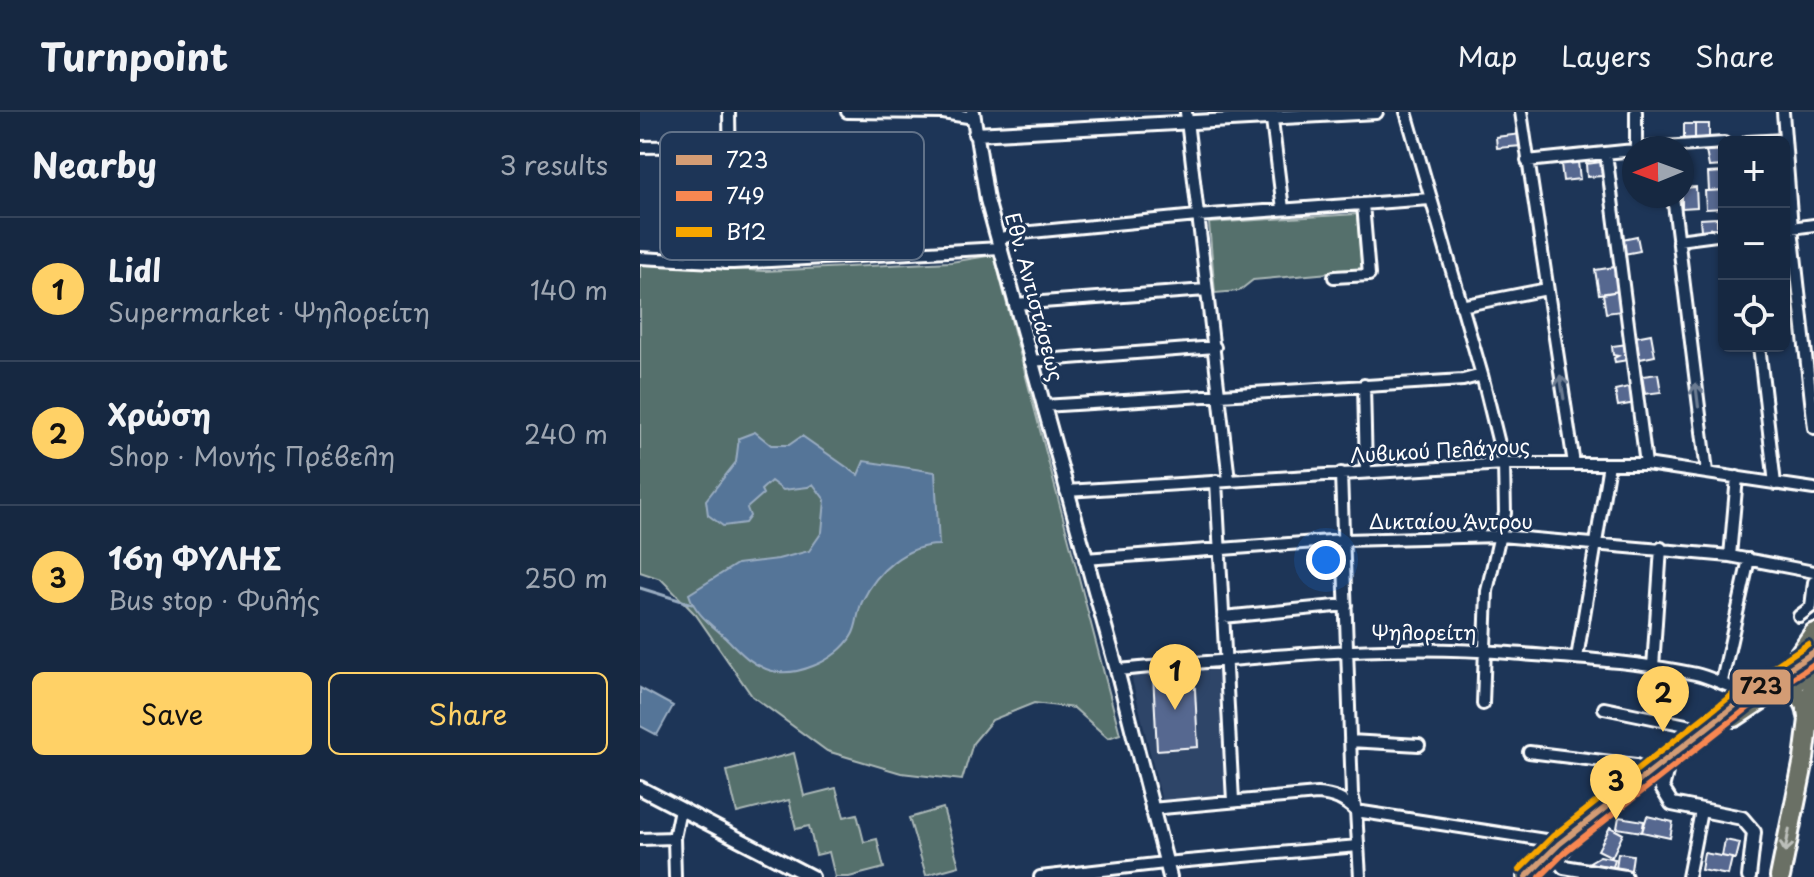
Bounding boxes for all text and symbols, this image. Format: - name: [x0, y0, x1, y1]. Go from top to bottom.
- text: Turnpoint: [40, 27, 228, 84]
- text: Map: [1457, 34, 1517, 77]
- text: Layers: [1561, 34, 1651, 77]
- text: Share: [1695, 34, 1774, 77]
- legend: [660, 132, 924, 260]
- north arrow: [1622, 136, 1694, 208]
- map controls: [1718, 136, 1790, 352]
- button: +: [1718, 136, 1790, 208]
- text: Nearby: [32, 138, 157, 190]
- text: 723: [726, 142, 768, 175]
- text: 3 results: [500, 145, 608, 184]
- text: 749: [726, 178, 765, 211]
- button: −: [1718, 208, 1790, 280]
- street label: Εθν. Αντιστάσεως: [998, 209, 1072, 384]
- text: Β12: [726, 214, 766, 247]
- text: Lidl: [108, 247, 161, 292]
- text: 1: [52, 270, 64, 309]
- text: 140 m: [530, 270, 608, 309]
- button: locate: [1718, 280, 1790, 352]
- text: Supermarket · Ψηλορείτη: [108, 292, 430, 331]
- one-way arrow: [1554, 375, 1569, 400]
- one-way arrow: [1690, 382, 1705, 409]
- text: Χρώση: [108, 391, 211, 436]
- text: 2: [49, 414, 67, 453]
- text: 240 m: [524, 414, 608, 453]
- street label: Λυβικού Πελάγους: [1349, 430, 1531, 470]
- text: Shop · Μονής Πρέβελη: [108, 436, 395, 475]
- street label: Δικταίου Άντρου: [1369, 506, 1533, 536]
- text: 16η ΦΥΛΗΣ: [108, 535, 282, 580]
- your location: [1306, 540, 1346, 580]
- text: 3: [49, 558, 67, 597]
- text: 250 m: [524, 558, 608, 597]
- text: Bus stop · Φυλής: [108, 580, 320, 619]
- street label: Ψηλορείτη: [1372, 617, 1476, 647]
- pin: 1: [1149, 644, 1201, 710]
- pin: 2: [1637, 666, 1689, 732]
- line badge: 723: [1731, 668, 1792, 706]
- text: 723: [1740, 668, 1782, 701]
- button: Save: [32, 672, 312, 755]
- button: Share: [328, 672, 608, 755]
- pin: 3: [1590, 754, 1642, 820]
- one-way arrow: [1779, 827, 1794, 853]

